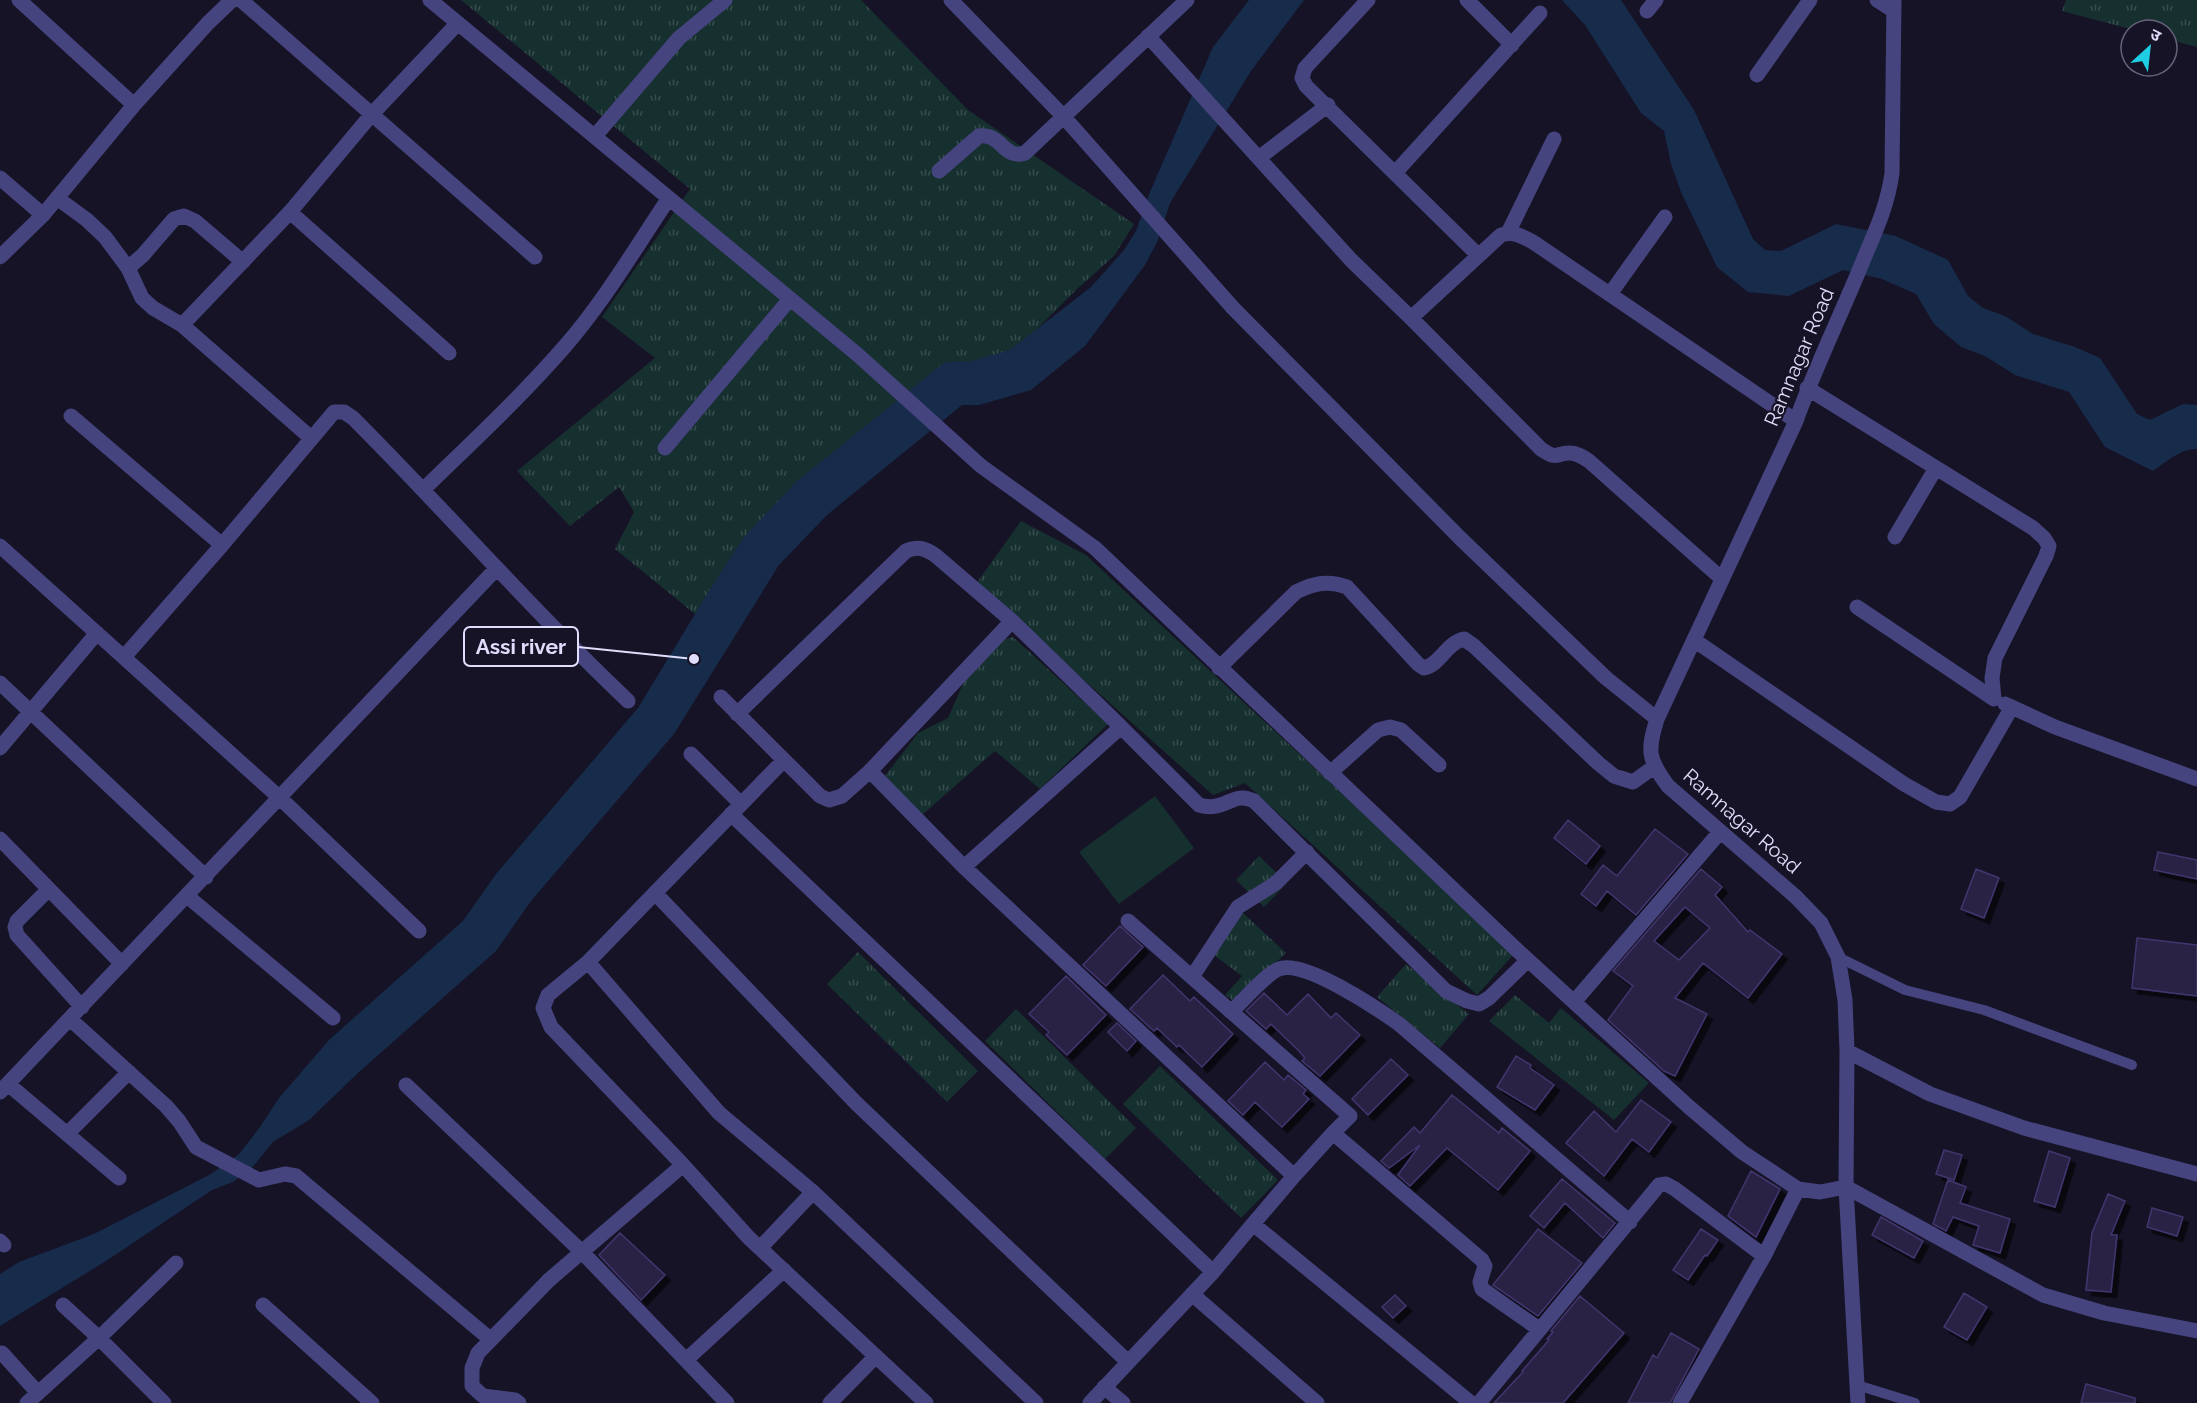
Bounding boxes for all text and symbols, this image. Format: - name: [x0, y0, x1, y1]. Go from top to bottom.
- north arrow: [2119, 18, 2179, 78]
- text: उ: [2147, 24, 2165, 46]
- street label: Ramnagar Road: [1759, 284, 1839, 430]
- callout: Assi river: [464, 627, 578, 666]
- text: Assi river: [476, 634, 566, 659]
- street label: Ramnagar Road: [1678, 764, 1806, 878]

